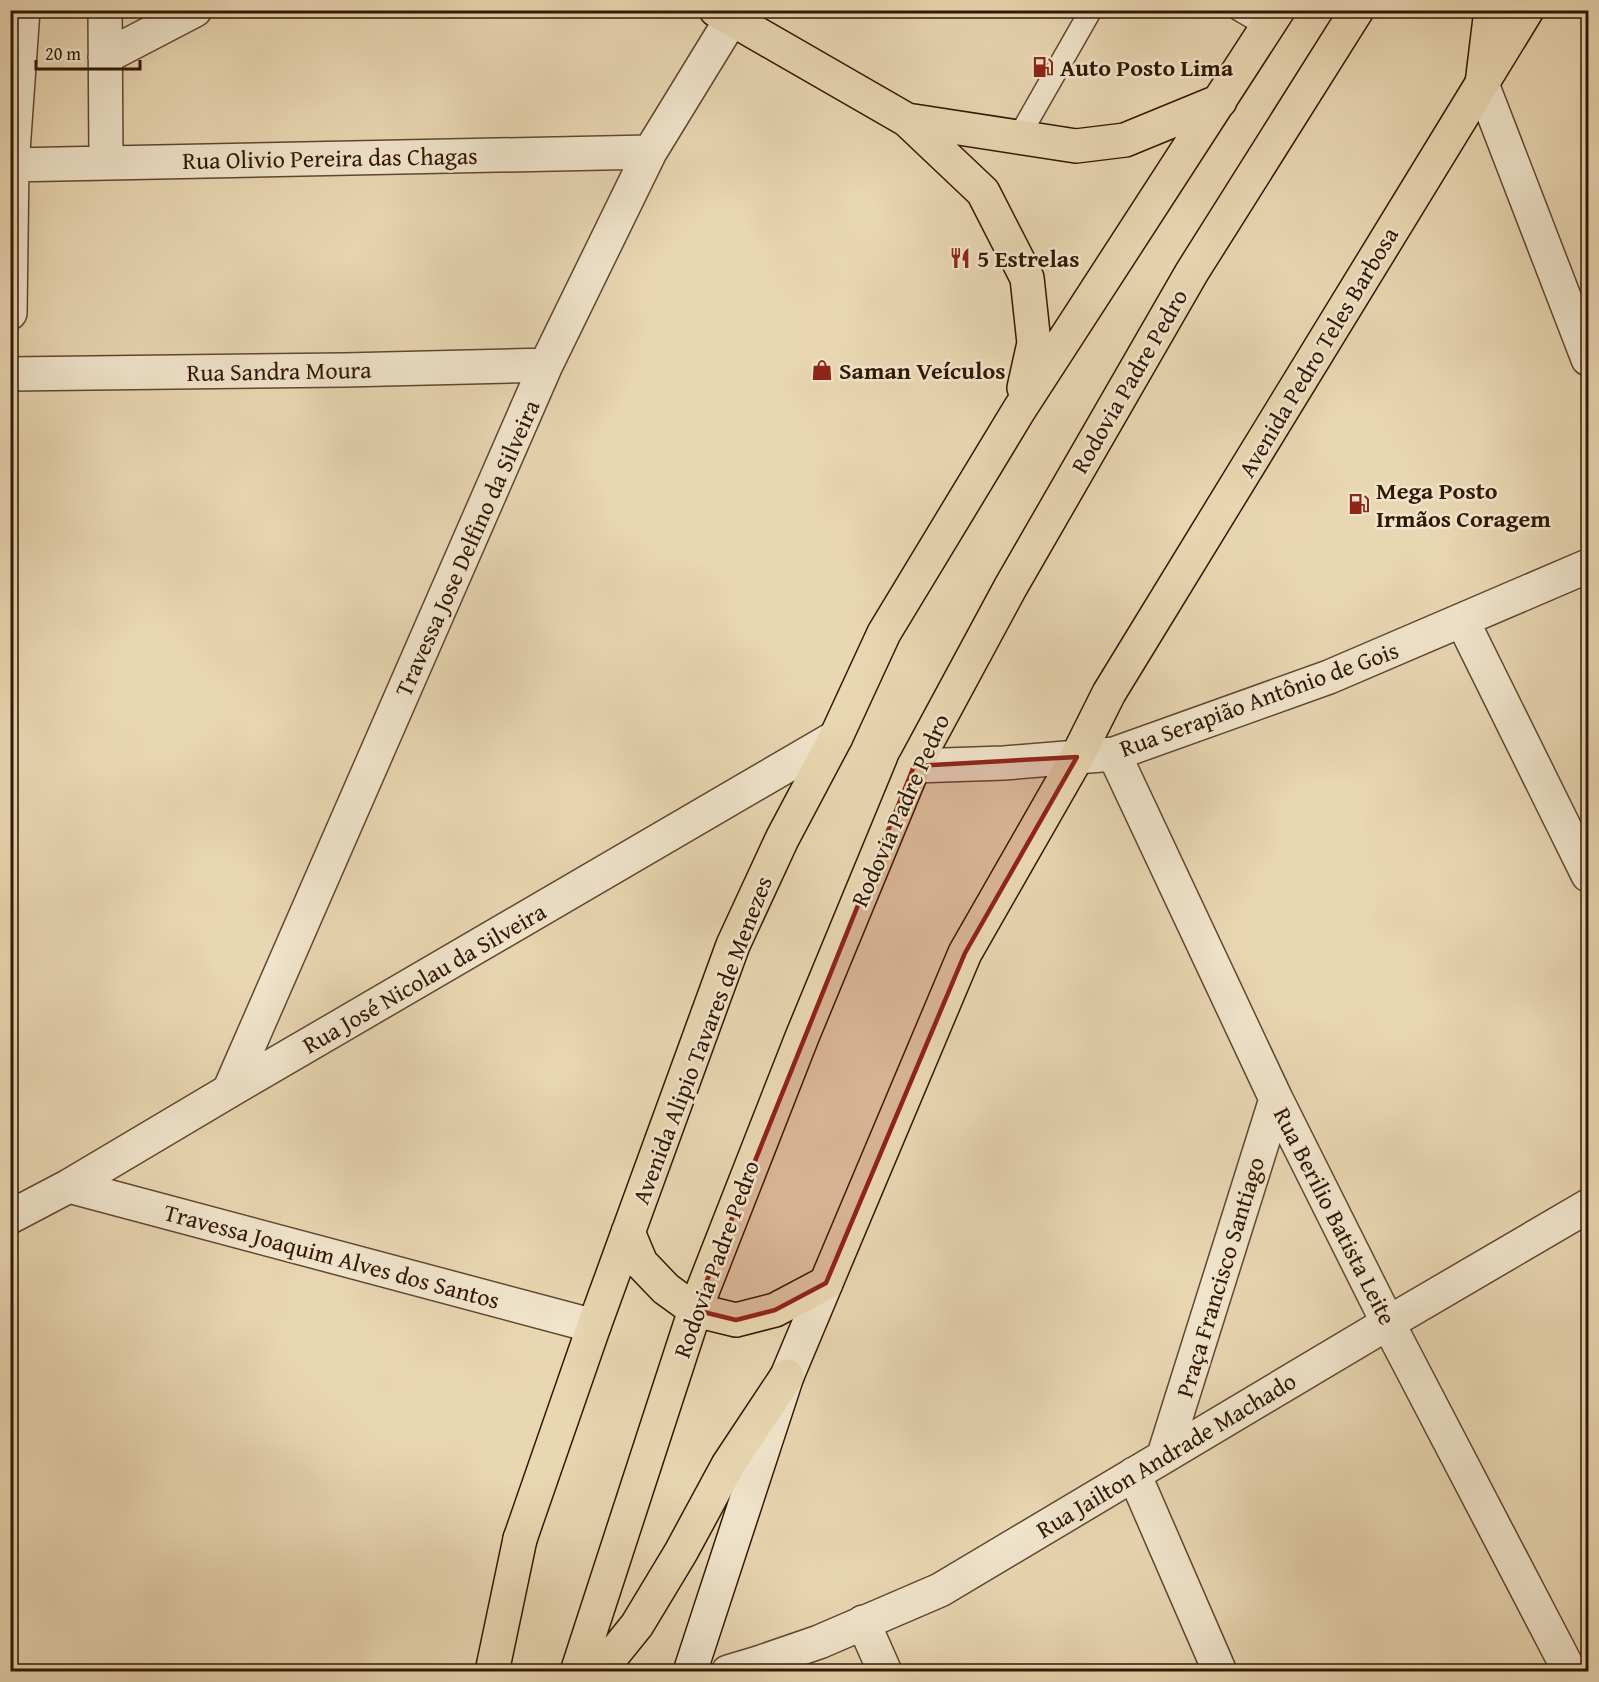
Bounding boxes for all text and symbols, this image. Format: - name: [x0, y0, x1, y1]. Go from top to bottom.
- scale bar: [36, 33, 140, 71]
- text: 20 m: [45, 40, 81, 67]
- place label: Auto Posto Lima: [1060, 50, 1234, 85]
- fuel station icon: Auto Posto Lima: [1031, 55, 1055, 79]
- street label: Rua Olivio Pereira das Chagas: [182, 138, 478, 178]
- street label: Avenida Pedro Teles Barbosa: [1229, 220, 1407, 484]
- place label: 5 Estrelas: [977, 241, 1079, 276]
- restaurant icon: 5 Estrelas: [948, 246, 972, 270]
- street label: Rodovia Padre Pedro: [1062, 282, 1196, 480]
- street label: Rua Sandra Moura: [186, 352, 372, 390]
- place label: Saman Veículos: [839, 353, 1006, 388]
- shop icon: Saman Veículos: [810, 358, 834, 382]
- street label: Travessa Jose Delfino da Silveira: [386, 394, 549, 702]
- place label: Mega Posto Irmãos Coragem: [1376, 473, 1551, 536]
- fuel station icon: Mega Posto Irmãos Coragem: [1347, 492, 1371, 516]
- street label: Rua Serapião Antônio de Gois: [1115, 632, 1403, 766]
- street label: Rodovia Padre Pedro: [842, 708, 958, 912]
- street label: Avenida Alipio Tavares de Menezes: [623, 871, 781, 1209]
- street label: Rua José Nicolau da Silveira: [296, 894, 553, 1062]
- street label: Rua Berilio Batista Leite: [1265, 1101, 1405, 1331]
- street label: Praça Francisco Santiago: [1167, 1152, 1273, 1402]
- street label: Rodovia Padre Pedro: [664, 1155, 768, 1363]
- street label: Travessa Joaquim Alves dos Santos: [160, 1194, 504, 1318]
- street label: Rua Jailton Andrade Machado: [1029, 1363, 1303, 1547]

